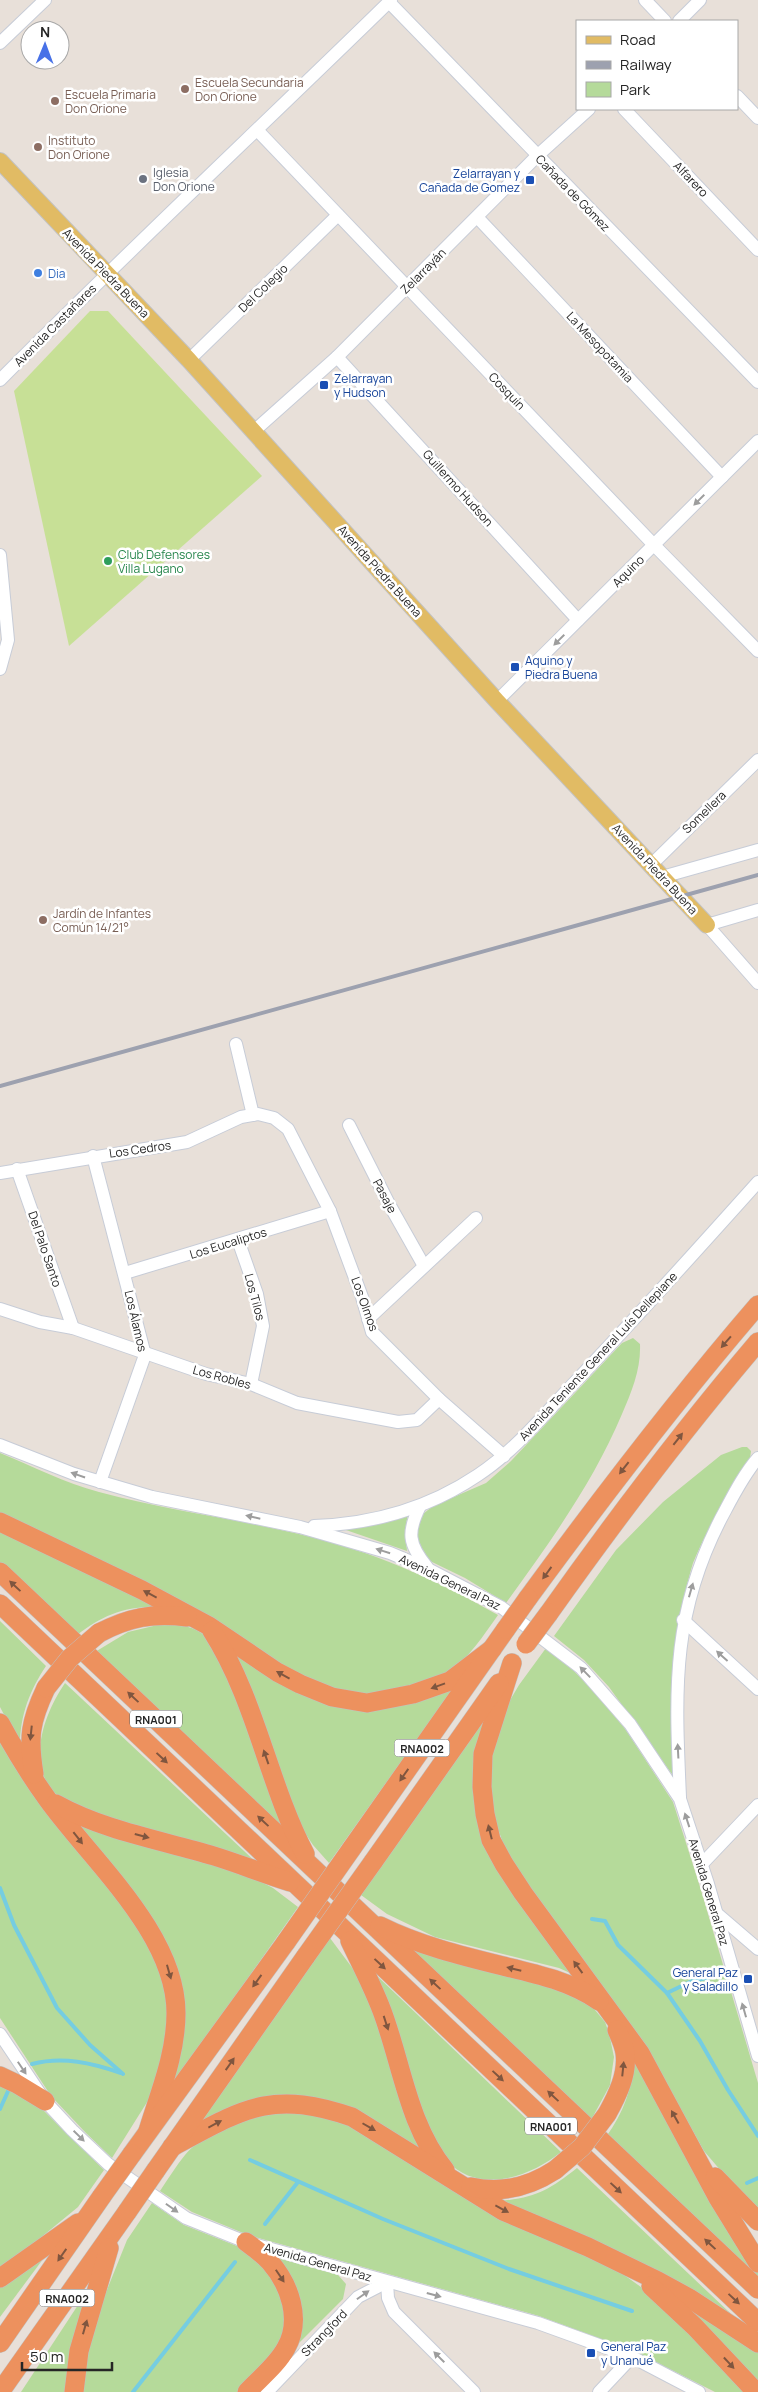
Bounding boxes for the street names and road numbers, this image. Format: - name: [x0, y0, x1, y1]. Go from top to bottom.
- street label: Cañada de Gómez: [532, 151, 614, 235]
- street label: Alfarero: [670, 157, 712, 201]
- street label: Avenida Piedra Buena: [59, 225, 153, 321]
- street label: Zelarrayán: [396, 244, 450, 298]
- street label: Del Colegio: [235, 260, 291, 316]
- street label: Avenida Castañares: [10, 280, 100, 370]
- street label: La Mesopotamia: [563, 308, 637, 386]
- street label: Cosquín: [485, 369, 529, 413]
- street label: Guillermo Hudson: [419, 446, 497, 530]
- street label: Avenida Piedra Buena: [334, 521, 426, 621]
- street label: Aquino: [608, 551, 648, 591]
- street label: Somellera: [678, 787, 730, 837]
- street label: Avenida Piedra Buena: [608, 820, 702, 918]
- street label: Los Cedros: [108, 1136, 172, 1162]
- street label: Pasaje: [369, 1176, 401, 1216]
- street label: Del Palo Santo: [24, 1209, 66, 1289]
- street label: Los Eucaliptos: [187, 1223, 269, 1263]
- street label: Avenida Teniente General Luís Dellepiane: [515, 1268, 681, 1444]
- street label: Los Tilos: [241, 1272, 269, 1322]
- street label: Los Olmos: [347, 1274, 383, 1334]
- street label: Los Álamos: [121, 1289, 151, 1353]
- street label: Los Robles: [191, 1361, 253, 1393]
- street label: Avenida General Paz: [396, 1550, 504, 1614]
- road number: RNA001: [130, 1710, 182, 1728]
- road number: RNA002: [394, 1740, 450, 1756]
- street label: Avenida General Paz: [685, 1836, 733, 1948]
- road number: RNA001: [525, 2118, 577, 2134]
- street label: Avenida General Paz: [262, 2238, 374, 2286]
- road number: RNA002: [40, 2290, 94, 2306]
- street label: Strangford: [297, 2306, 351, 2360]

